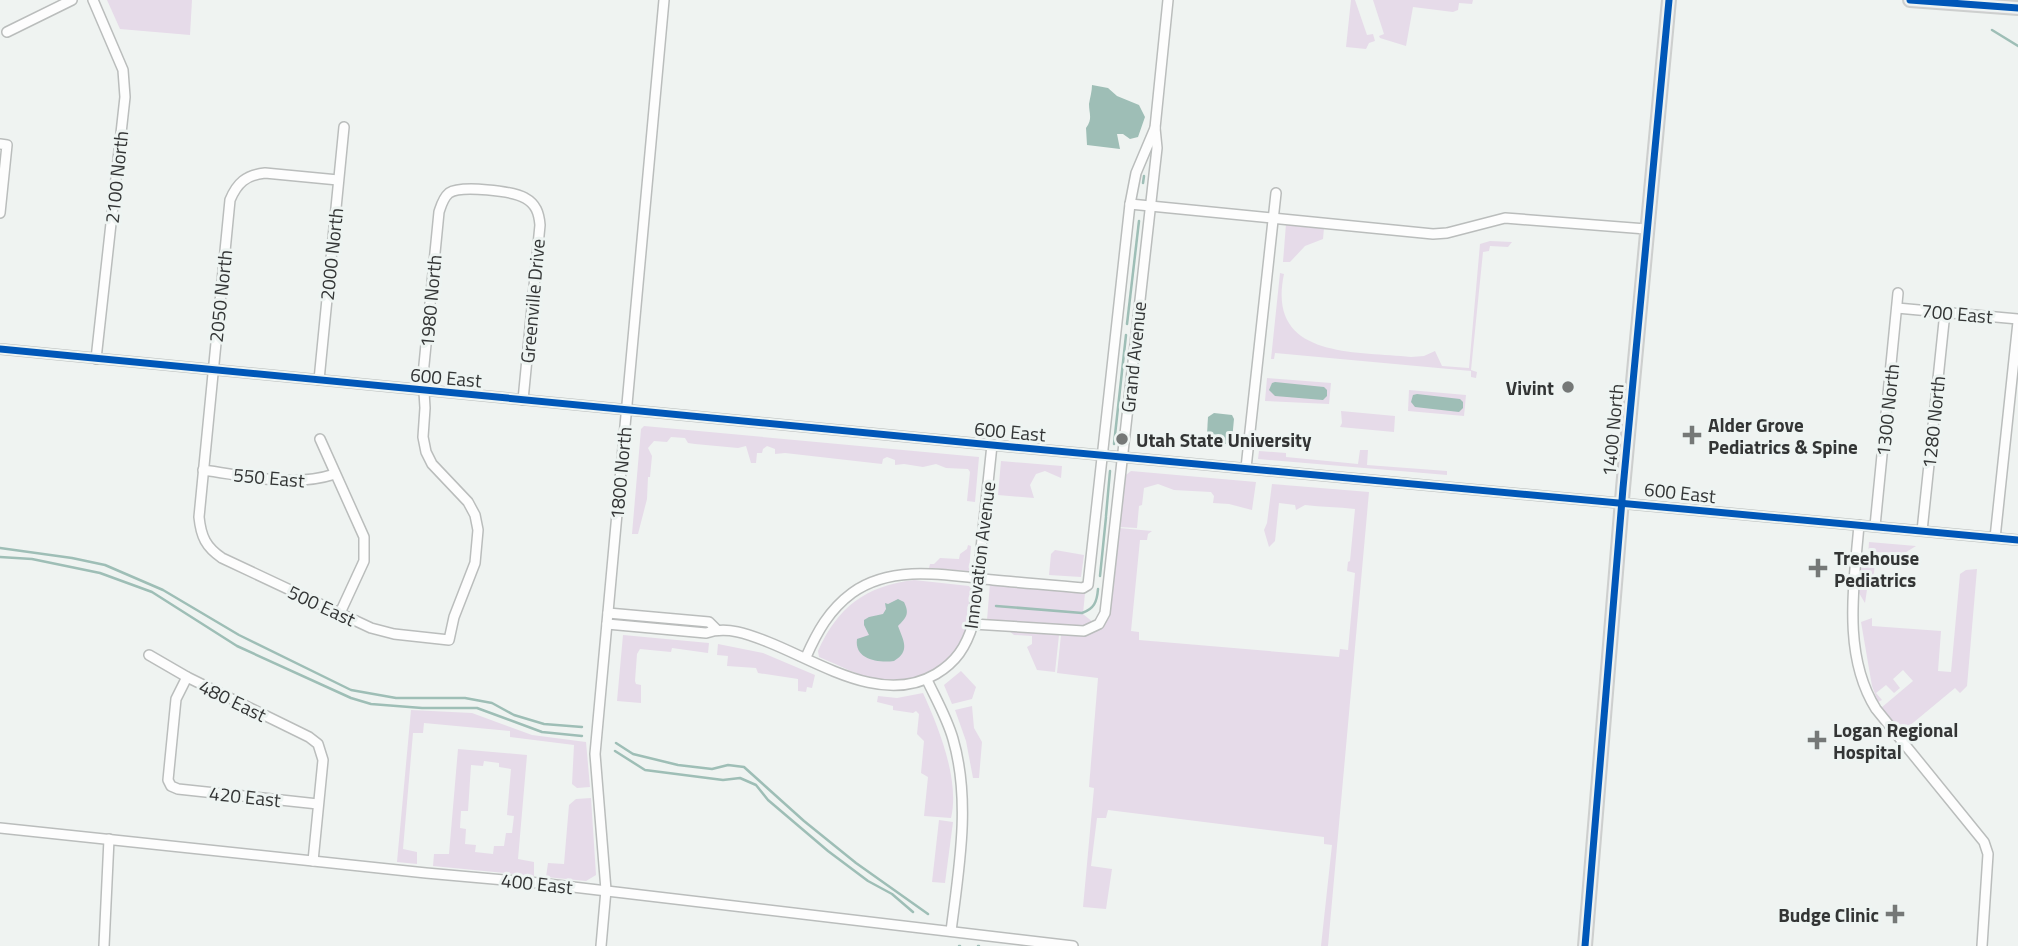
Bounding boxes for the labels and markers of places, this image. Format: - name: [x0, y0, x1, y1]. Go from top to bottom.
- place label: Vivint: [1506, 373, 1554, 402]
- marker: Vivint: [1560, 379, 1576, 395]
- place label: Alder Grove Pediatrics & Spine: [1708, 410, 1858, 461]
- place label: Utah State University: [1136, 425, 1312, 454]
- marker: Alder Grove Pediatrics & Spine: [1682, 425, 1702, 445]
- marker: Utah State University: [1114, 431, 1130, 447]
- place label: Treehouse Pediatrics: [1834, 543, 1920, 594]
- marker: Treehouse Pediatrics: [1808, 558, 1828, 578]
- place label: Logan Regional Hospital: [1833, 715, 1958, 766]
- marker: Logan Regional Hospital: [1807, 730, 1827, 750]
- place label: Budge Clinic: [1778, 900, 1879, 929]
- marker: Budge Clinic: [1885, 904, 1905, 924]

